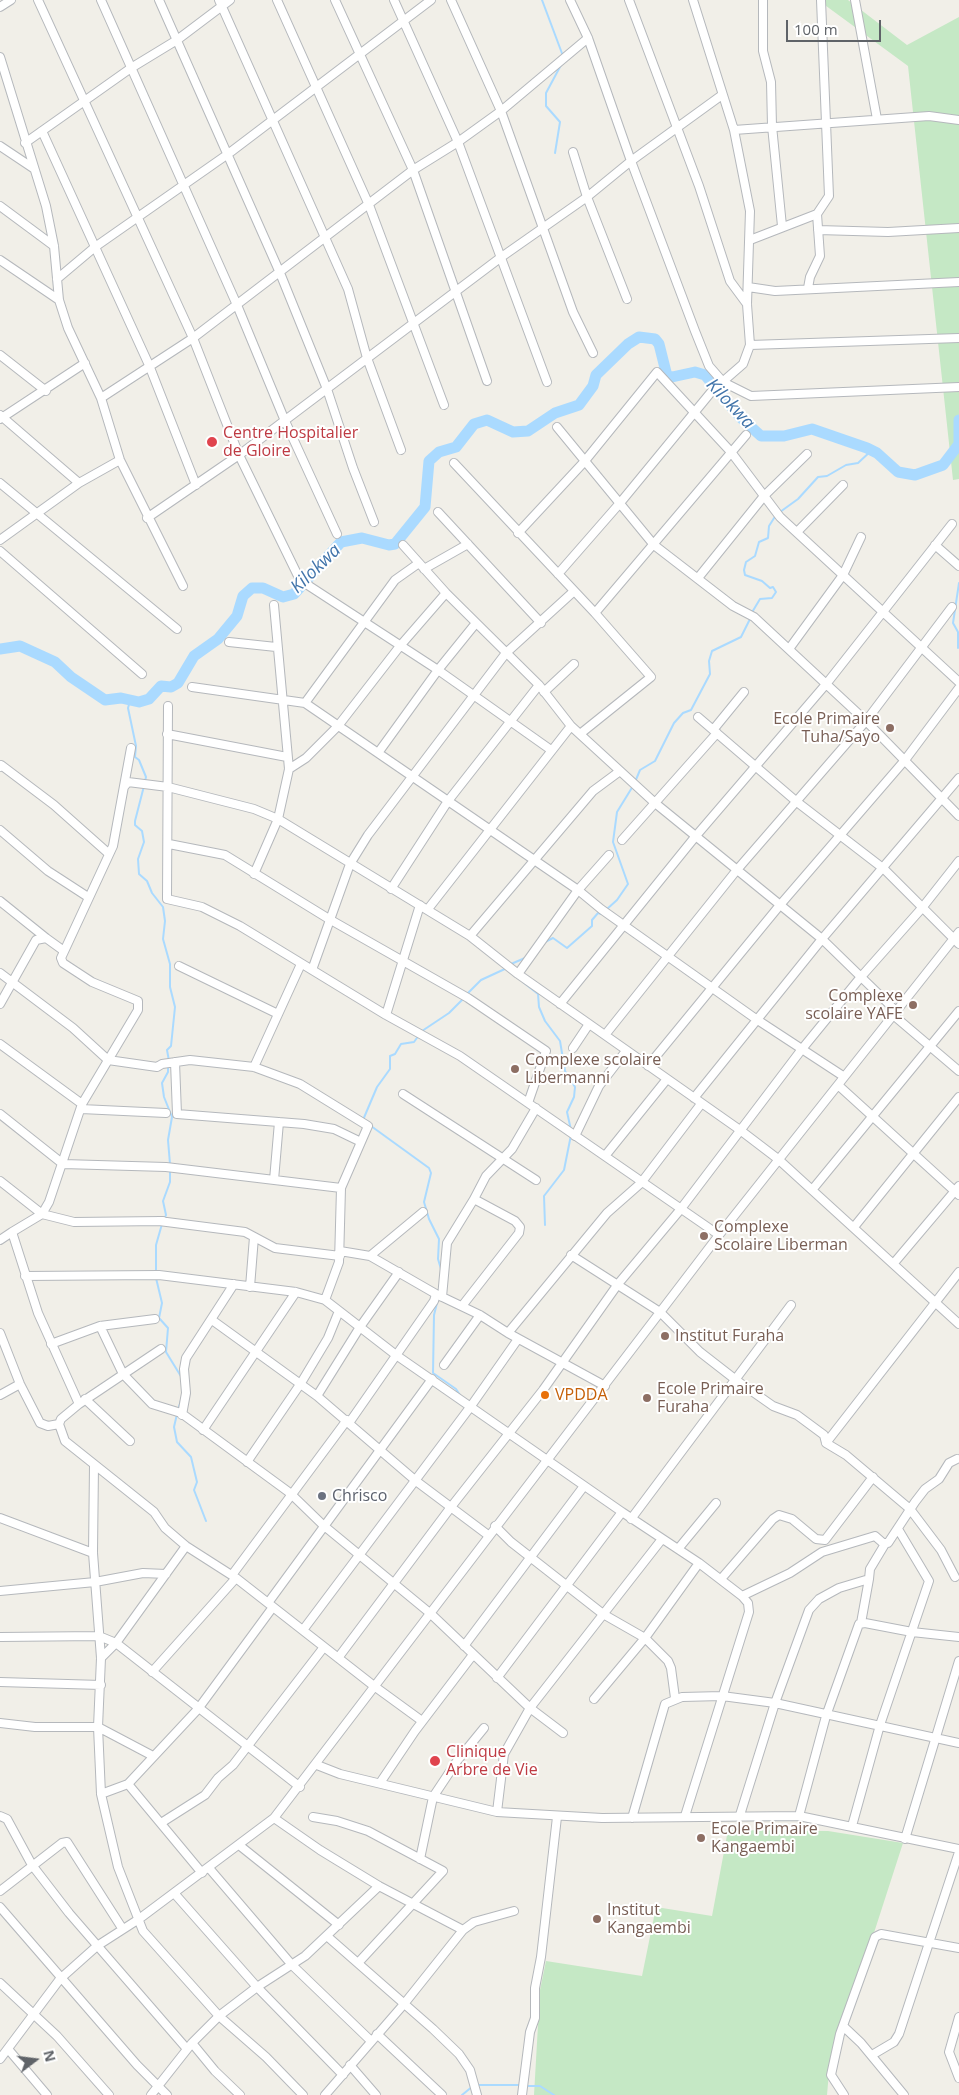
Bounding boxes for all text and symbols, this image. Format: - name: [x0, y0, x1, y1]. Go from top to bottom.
- scale bar: [789, 10, 884, 42]
- text: 100 m: [794, 19, 838, 39]
- water label: Kilokwa: [701, 374, 759, 434]
- place label: Centre Hospitalier de Gloire: [223, 423, 358, 461]
- marker: Centre Hospitalier de Gloire: [205, 435, 219, 449]
- water label: Kilokwa: [287, 540, 345, 598]
- place label: Ecole Primaire Tuha/Sayo: [773, 709, 880, 747]
- marker: Ecole Primaire Tuha/Sayo: [884, 722, 896, 734]
- place label: Complexe scolaire YAFE: [805, 986, 903, 1024]
- marker: Complexe scolaire YAFE: [907, 999, 919, 1011]
- place label: Complexe scolaire Libermanni: [525, 1050, 661, 1088]
- marker: Complexe scolaire Libermanni: [509, 1063, 521, 1075]
- place label: Complexe Scolaire Liberman: [714, 1217, 848, 1255]
- marker: Complexe Scolaire Liberman: [698, 1230, 710, 1242]
- place label: Institut Furaha: [675, 1326, 784, 1346]
- marker: Institut Furaha: [659, 1330, 671, 1342]
- place label: Ecole Primaire Furaha: [657, 1379, 764, 1417]
- place label: VPDDA: [555, 1385, 608, 1405]
- marker: VPDDA: [539, 1389, 551, 1401]
- marker: Ecole Primaire Furaha: [641, 1392, 653, 1404]
- place label: Chrisco: [332, 1486, 387, 1506]
- marker: Chrisco: [316, 1490, 328, 1502]
- place label: Clinique Arbre de Vie: [446, 1742, 538, 1780]
- marker: Clinique Arbre de Vie: [428, 1754, 442, 1768]
- place label: Ecole Primaire Kangaembi: [711, 1819, 818, 1857]
- marker: Ecole Primaire Kangaembi: [695, 1832, 707, 1844]
- place label: Institut Kangaembi: [607, 1900, 691, 1938]
- marker: Institut Kangaembi: [591, 1913, 603, 1925]
- north arrow: [10, 2035, 60, 2085]
- text: N: [39, 2048, 61, 2064]

